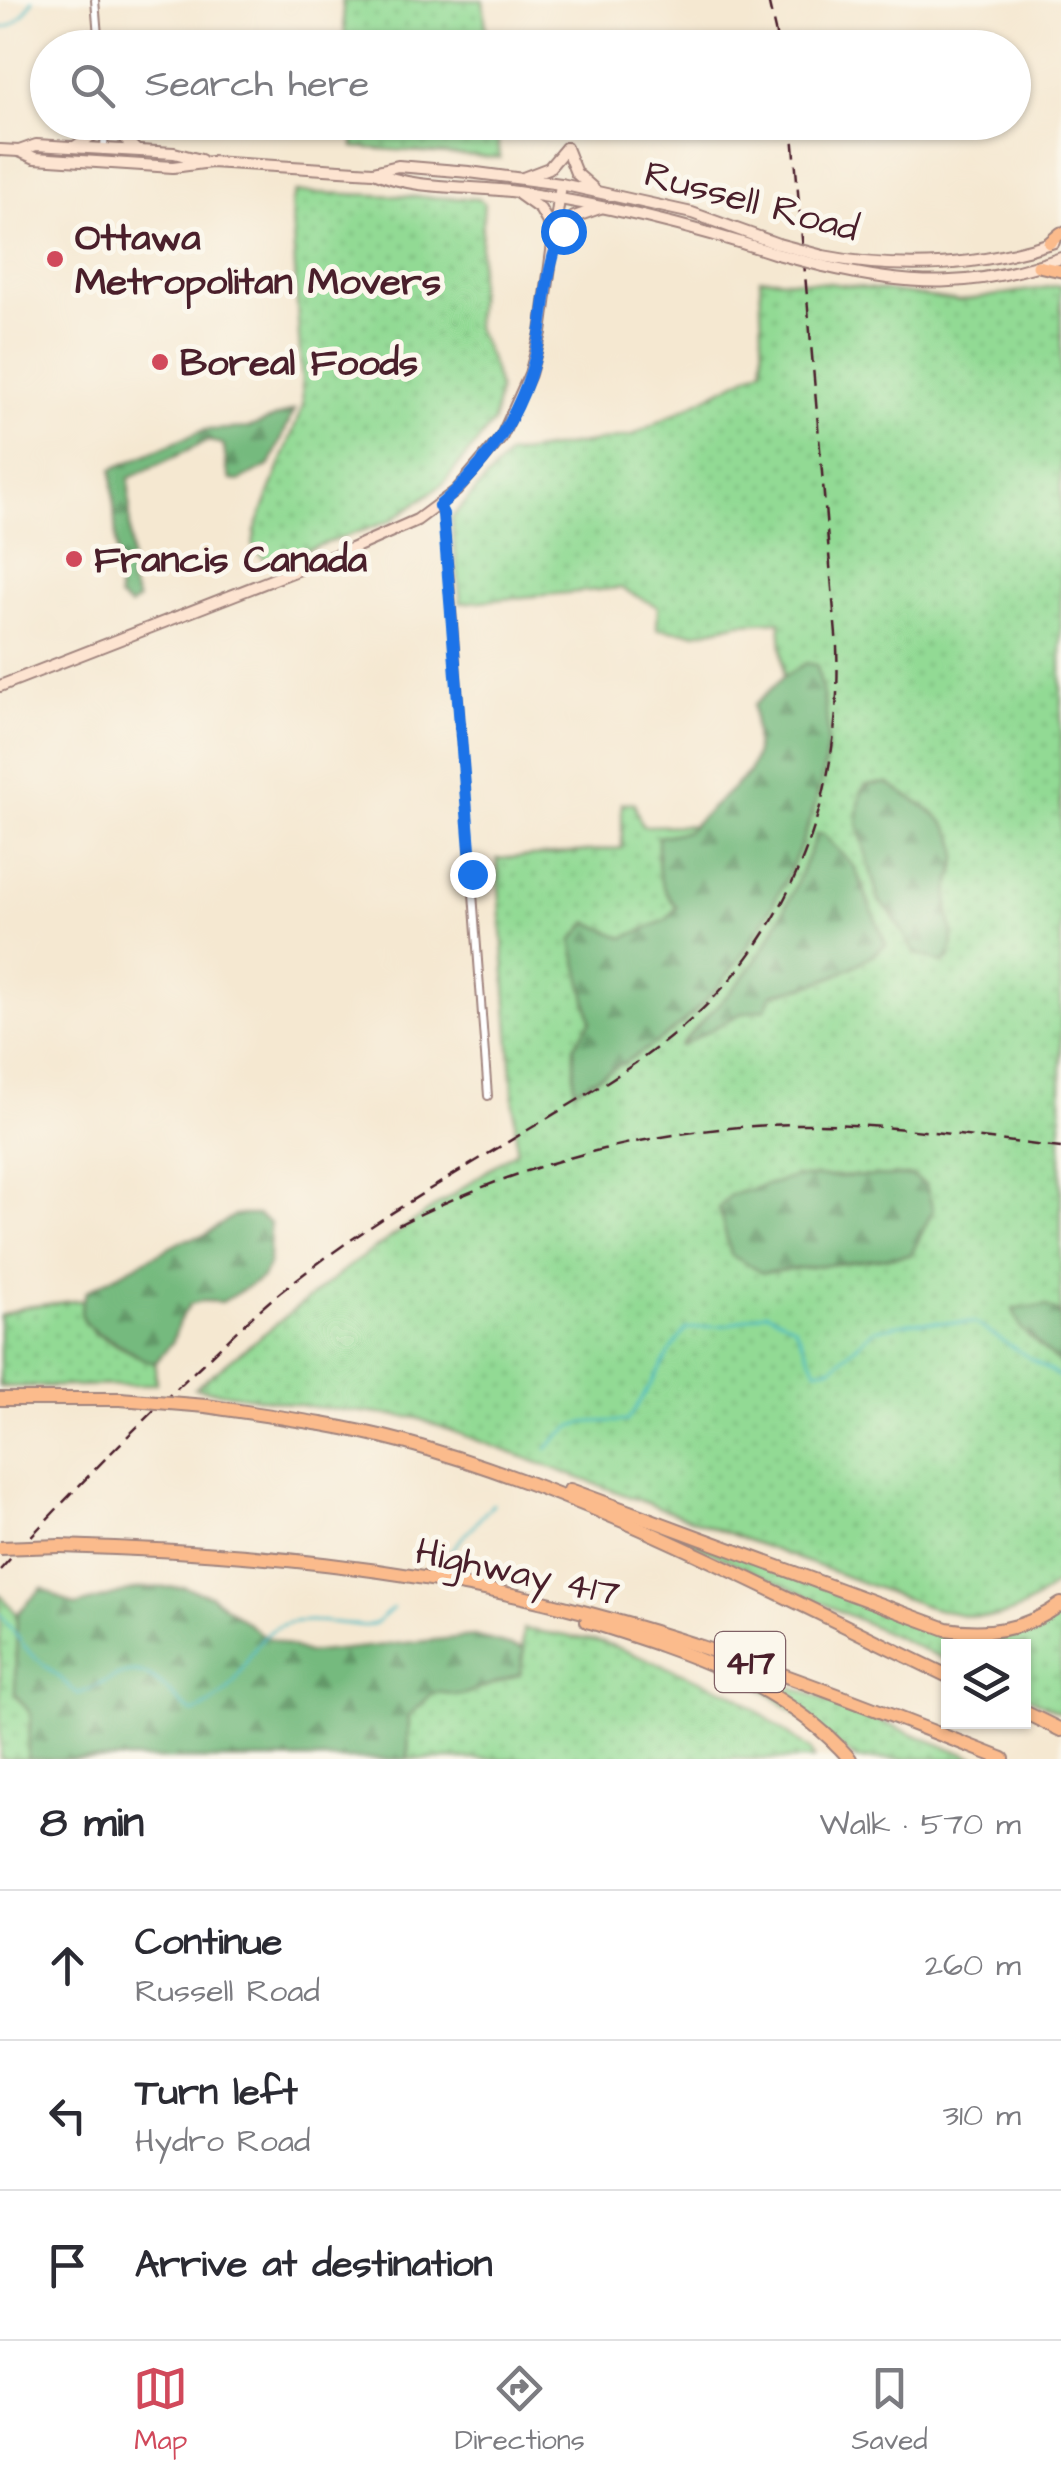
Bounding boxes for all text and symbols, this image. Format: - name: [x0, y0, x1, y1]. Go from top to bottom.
- search box: [30, 30, 1031, 140]
- icon: search: [65, 58, 120, 113]
- text: Search here: [145, 59, 369, 111]
- street label: Russell Road: [639, 148, 864, 255]
- route start: [541, 209, 587, 255]
- place label: Ottawa Metropolitan Movers: [75, 213, 441, 310]
- marker: Ottawa Metropolitan Movers: [44, 248, 66, 270]
- place label: Boreal Foods: [180, 338, 418, 390]
- marker: Boreal Foods: [149, 351, 171, 373]
- place label: Francis Canada: [94, 535, 368, 587]
- marker: Francis Canada: [63, 548, 85, 570]
- route end: [450, 852, 496, 898]
- street label: Highway 417: [411, 1526, 624, 1621]
- road number: 417: [715, 1632, 785, 1692]
- map controls: [941, 1639, 1031, 1729]
- button: layers: [941, 1639, 1031, 1729]
- text: 8 min: [40, 1795, 144, 1853]
- text: Walk · 570 m: [820, 1802, 1021, 1847]
- text: Continue: [135, 1917, 282, 1969]
- icon: ahead: [40, 1938, 95, 1993]
- text: 260 m: [925, 1943, 1021, 1988]
- text: Russell Road: [135, 1969, 320, 2014]
- text: Turn left: [135, 2067, 298, 2119]
- icon: left: [40, 2088, 95, 2143]
- text: 310 m: [943, 2093, 1021, 2138]
- text: Hydro Road: [135, 2119, 310, 2164]
- icon: arrive: [40, 2238, 95, 2293]
- text: Arrive at destination: [135, 2239, 492, 2291]
- tab: Map: [133, 2361, 188, 2460]
- tab: Directions: [455, 2361, 585, 2460]
- tab: Saved: [851, 2361, 928, 2460]

